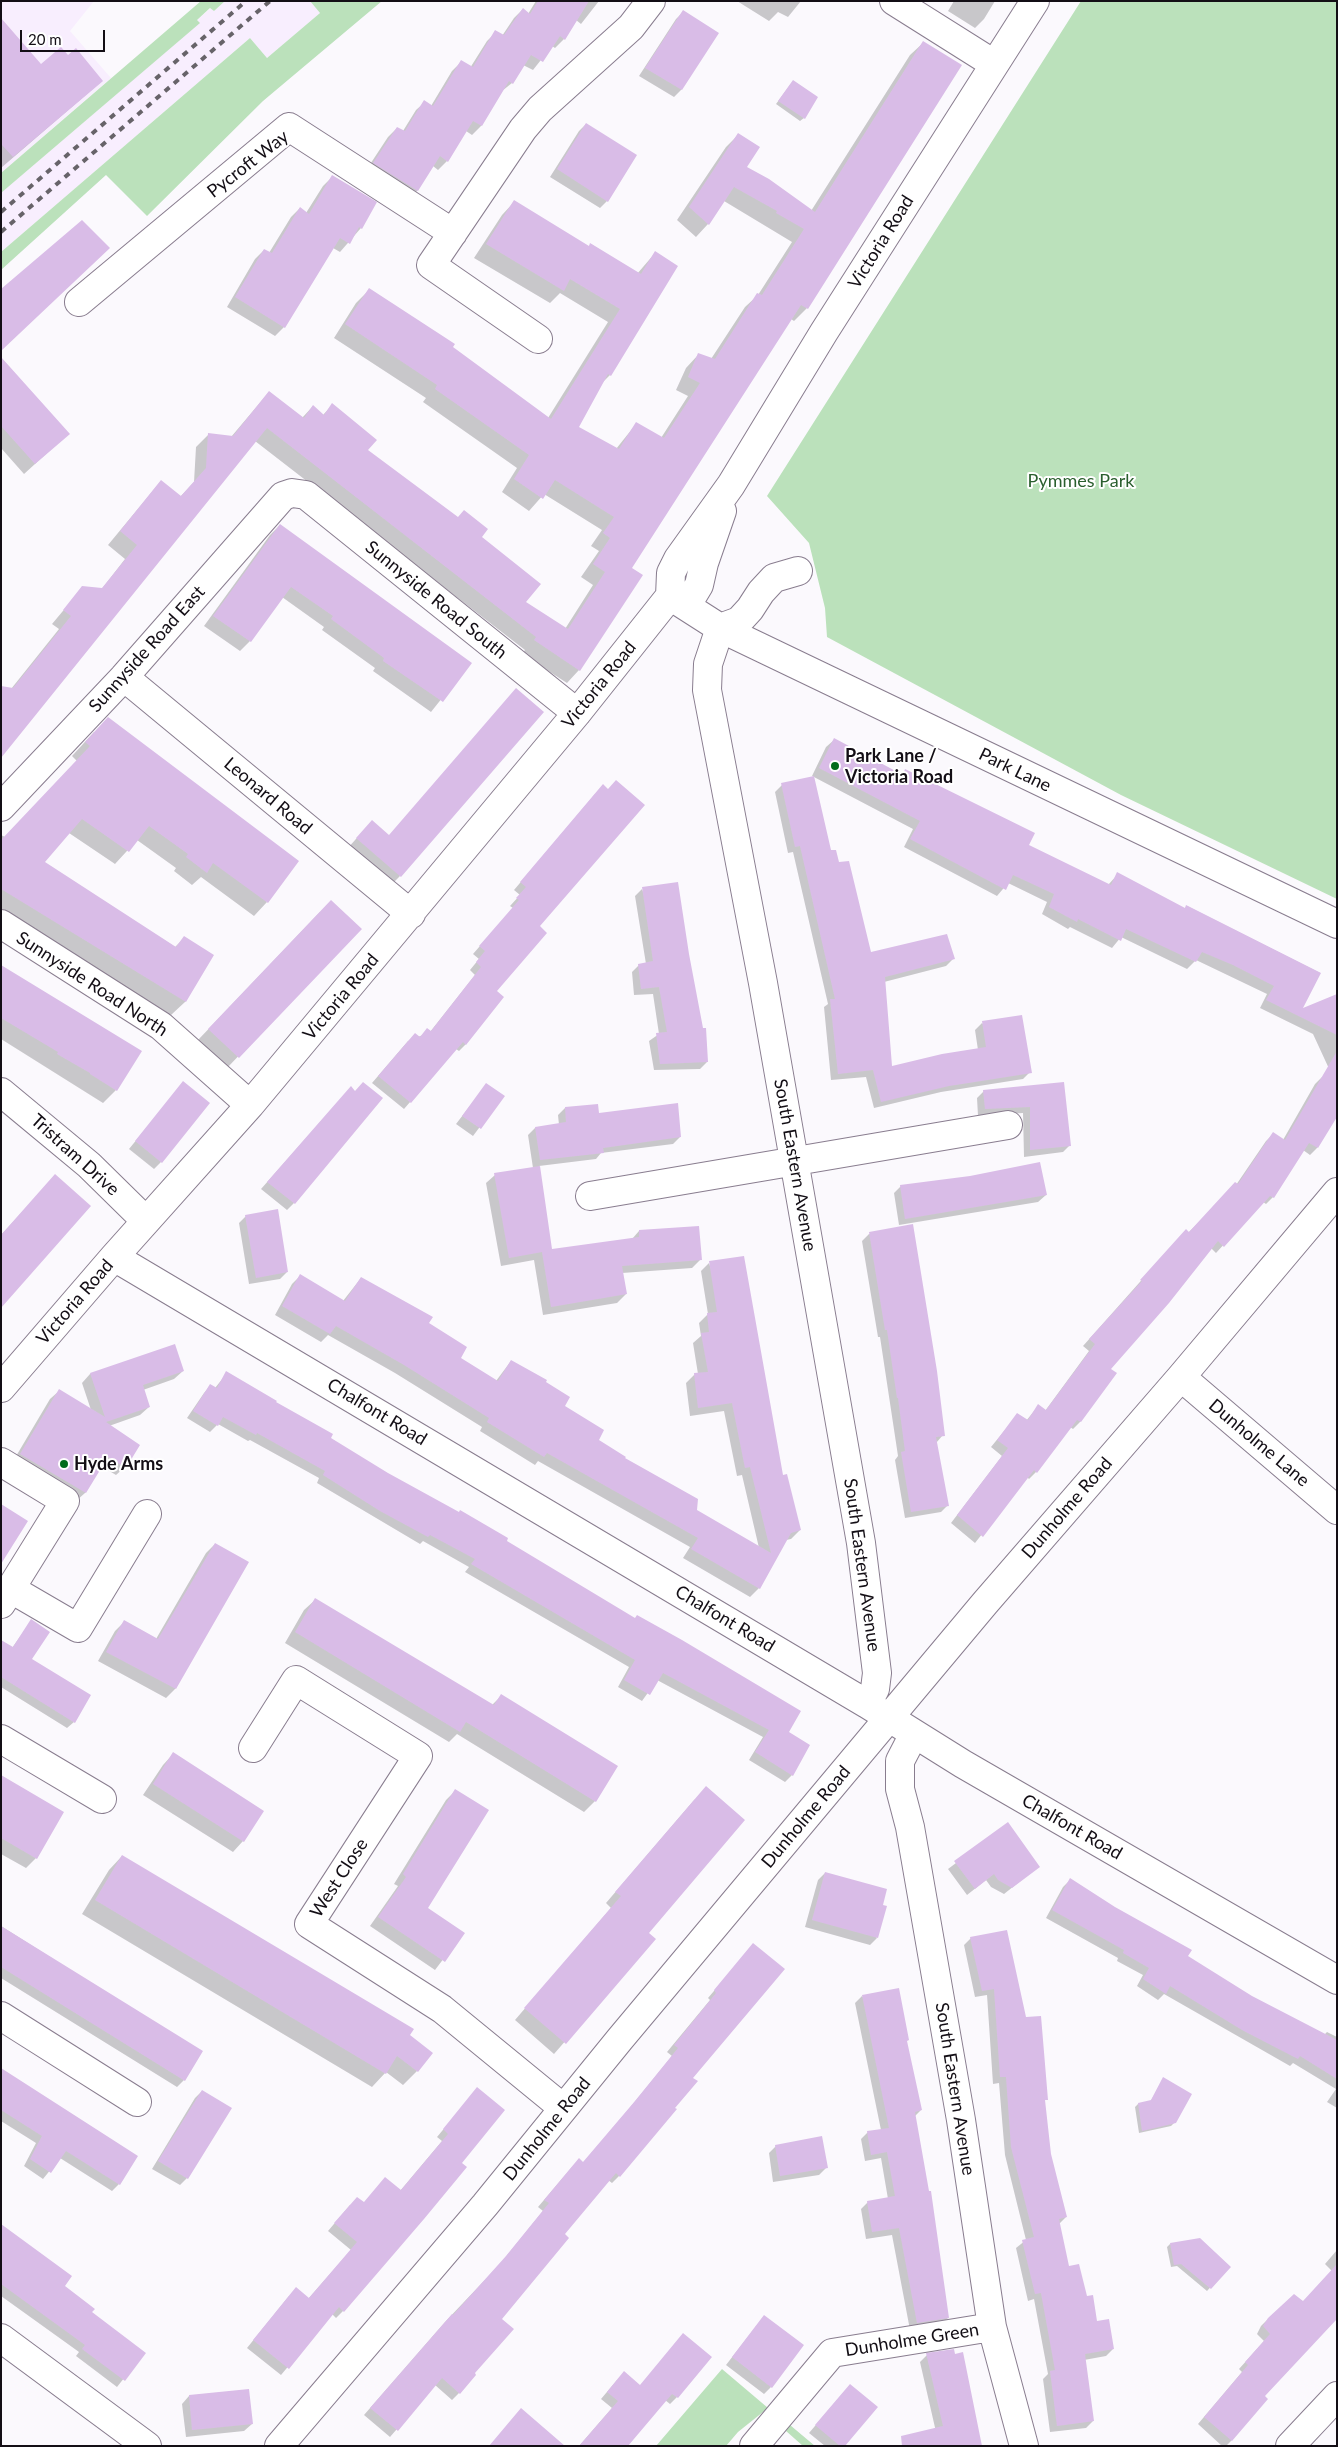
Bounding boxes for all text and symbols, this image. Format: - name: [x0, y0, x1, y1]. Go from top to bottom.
- scale bar: [22, 20, 108, 52]
- text: 20 m: [28, 30, 62, 48]
- street label: Pycroft Way: [203, 126, 293, 202]
- street label: Victoria Road: [844, 191, 918, 293]
- park label: Pymmes Park: [1028, 470, 1134, 492]
- street label: Sunnyside Road South: [361, 536, 511, 664]
- street label: Sunnyside Road East: [84, 581, 210, 717]
- street label: Victoria Road: [557, 637, 641, 733]
- street label: Park Lane: [975, 743, 1055, 797]
- place label: Park Lane / Victoria Road: [845, 745, 953, 788]
- street label: Leonard Road: [220, 753, 316, 839]
- marker: Park Lane / Victoria Road: [829, 760, 841, 772]
- street label: Sunnyside Road North: [12, 927, 172, 1041]
- street label: Victoria Road: [299, 949, 383, 1045]
- street label: South Eastern Avenue: [769, 1077, 821, 1253]
- street label: Tristram Drive: [26, 1110, 124, 1200]
- street label: Victoria Road: [32, 1255, 118, 1349]
- street label: Chalfont Road: [323, 1374, 431, 1450]
- street label: Dunholme Lane: [1204, 1395, 1314, 1491]
- place label: Hyde Arms: [74, 1453, 163, 1475]
- street label: Dunholme Road: [1017, 1453, 1117, 1563]
- marker: Hyde Arms: [58, 1458, 70, 1470]
- street label: South Eastern Avenue: [839, 1477, 885, 1653]
- street label: Chalfont Road: [671, 1581, 779, 1657]
- street label: Dunholme Road: [757, 1761, 855, 1873]
- street label: Chalfont Road: [1018, 1790, 1126, 1864]
- street label: West Close: [305, 1834, 373, 1922]
- street label: South Eastern Avenue: [931, 2001, 979, 2177]
- street label: Dunholme Road: [499, 2073, 595, 2185]
- street label: Dunholme Green: [844, 2319, 980, 2361]

